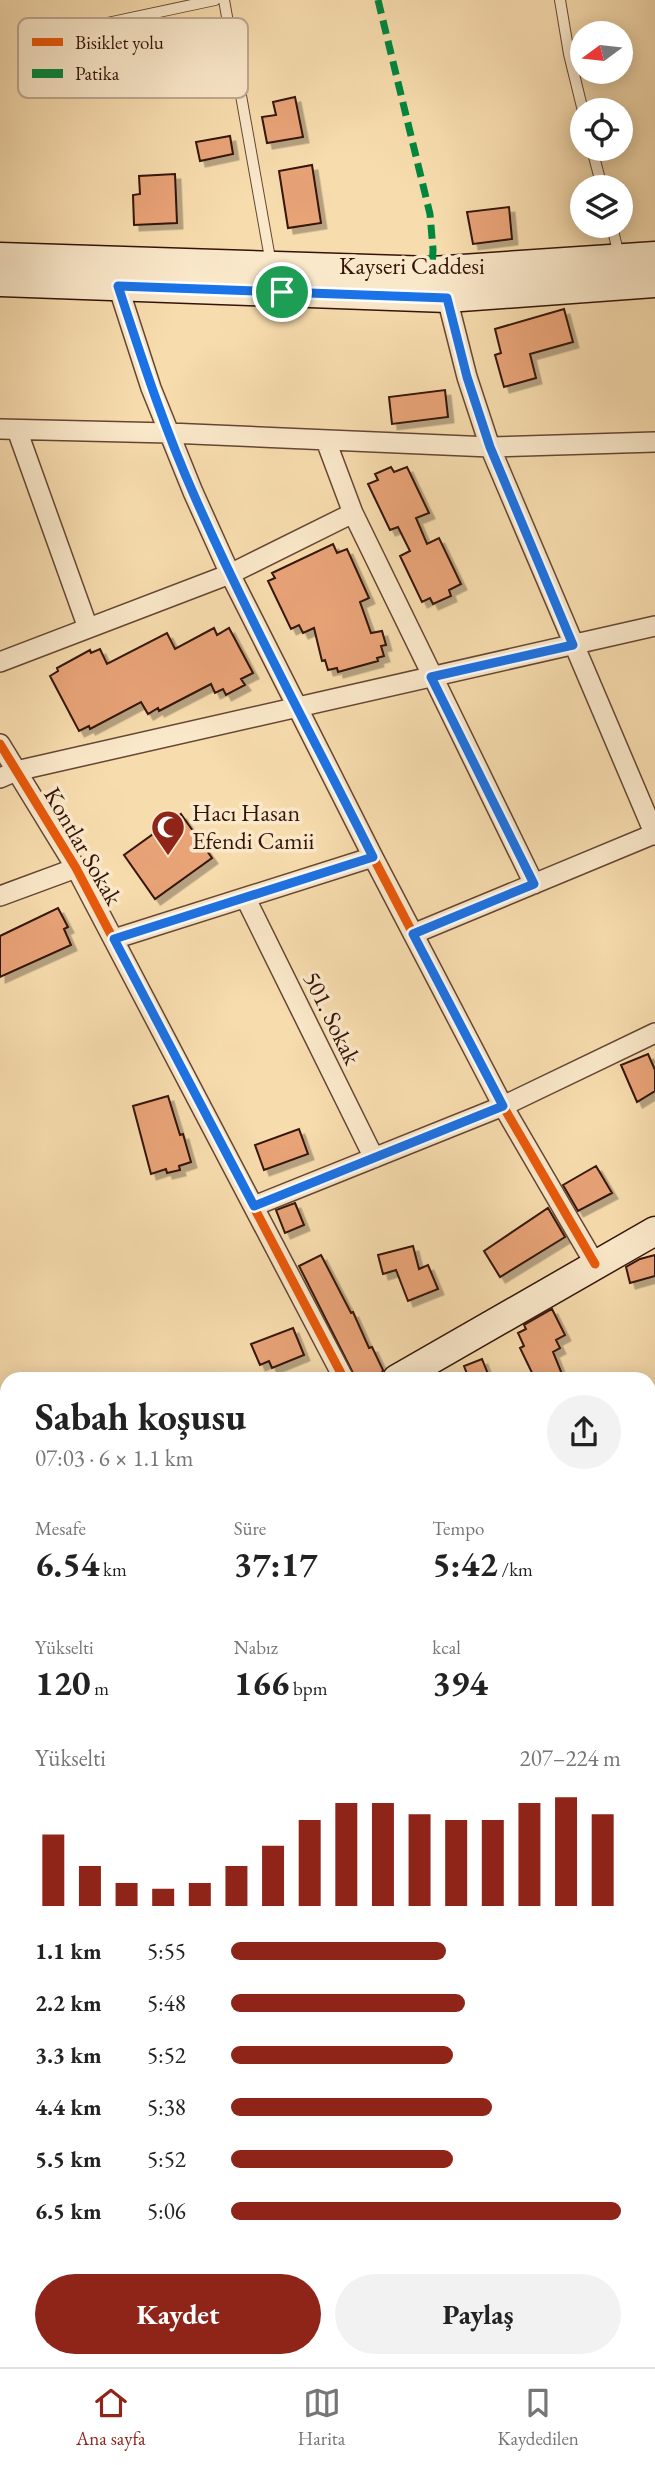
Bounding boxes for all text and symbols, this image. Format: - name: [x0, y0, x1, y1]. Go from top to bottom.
- legend: [18, 18, 248, 98]
- north arrow: [570, 21, 634, 84]
- map controls: [570, 21, 633, 238]
- text: Bisiklet yolu: [75, 30, 164, 55]
- text: Patika: [75, 61, 120, 86]
- button: locate: [570, 98, 633, 161]
- button: layers: [570, 175, 633, 238]
- street label: Kayseri Caddesi: [339, 250, 485, 281]
- pin: [252, 262, 312, 322]
- icon: arrive: [263, 273, 301, 311]
- street label: Kontlar Sokak: [37, 781, 130, 911]
- place label: Hacı Hasan Efendi Camii: [192, 797, 315, 856]
- mosque icon: Hacı Hasan Efendi Camii: [149, 808, 187, 857]
- street label: 501. Sokak: [297, 966, 369, 1070]
- text: Sabah koşusu: [35, 1392, 246, 1441]
- button: share: [547, 1395, 621, 1469]
- text: 07:03 · 6 × 1.1 km: [35, 1443, 193, 1473]
- text: Mesafe: [35, 1516, 86, 1541]
- text: Süre: [234, 1516, 266, 1541]
- text: Tempo: [432, 1516, 485, 1541]
- text: 6.54: [35, 1541, 99, 1586]
- text: 37:17: [234, 1541, 318, 1586]
- text: 5:42: [432, 1541, 498, 1586]
- text: km: [99, 1557, 127, 1582]
- text: /km: [498, 1557, 533, 1582]
- text: Yükselti: [35, 1635, 94, 1660]
- text: Nabız: [234, 1635, 278, 1660]
- text: kcal: [432, 1635, 461, 1660]
- text: 120: [35, 1660, 91, 1705]
- text: 166: [234, 1660, 289, 1705]
- text: 394: [432, 1660, 488, 1705]
- text: m: [91, 1676, 109, 1701]
- text: bpm: [289, 1676, 327, 1701]
- text: Yükselti: [35, 1743, 106, 1773]
- text: 207–224 m: [520, 1743, 621, 1773]
- text: 1.1 km: [35, 1936, 102, 1966]
- text: 5:55: [147, 1936, 186, 1966]
- text: 2.2 km: [35, 1988, 102, 2018]
- text: 5:48: [147, 1988, 186, 2018]
- text: 3.3 km: [35, 2040, 102, 2070]
- text: 5:52: [147, 2040, 186, 2070]
- text: 4.4 km: [35, 2092, 102, 2122]
- text: 5:38: [147, 2092, 186, 2122]
- text: 5.5 km: [35, 2144, 102, 2174]
- text: 5:52: [147, 2144, 186, 2174]
- text: 6.5 km: [35, 2196, 102, 2226]
- text: 5:06: [147, 2196, 186, 2226]
- button: Kaydet: [35, 2274, 321, 2354]
- button: Paylaş: [335, 2274, 621, 2354]
- tab: Ana sayfa: [76, 2384, 146, 2451]
- tab: Harita: [298, 2384, 345, 2451]
- tab: Kaydedilen: [498, 2384, 579, 2451]

